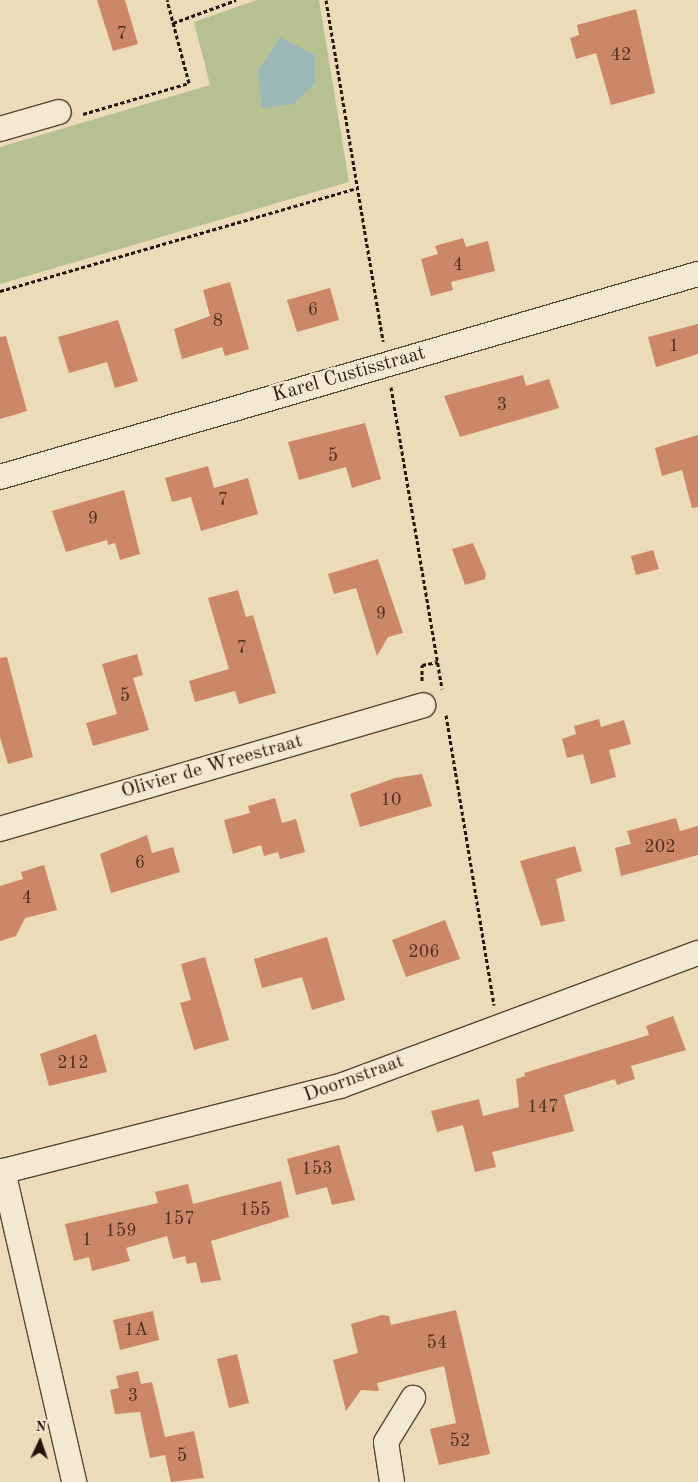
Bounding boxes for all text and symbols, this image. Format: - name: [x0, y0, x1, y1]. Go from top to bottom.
- house number: 7: [117, 23, 127, 45]
- house number: 42: [611, 44, 631, 66]
- house number: 4: [453, 254, 463, 276]
- house number: 6: [308, 299, 318, 321]
- house number: 8: [213, 310, 223, 332]
- house number: 1: [669, 335, 679, 357]
- street label: Karel Custisstraat: [270, 342, 428, 408]
- house number: 3: [497, 394, 507, 416]
- house number: 5: [328, 445, 338, 467]
- house number: 7: [218, 489, 228, 511]
- house number: 9: [88, 508, 98, 530]
- house number: 9: [376, 603, 386, 625]
- house number: 7: [237, 637, 247, 659]
- house number: 5: [120, 685, 130, 707]
- street label: Olivier de Wreestraat: [119, 730, 305, 804]
- house number: 10: [381, 789, 401, 811]
- house number: 202: [644, 836, 676, 858]
- house number: 6: [135, 852, 145, 874]
- house number: 4: [22, 887, 32, 909]
- house number: 206: [408, 941, 440, 963]
- street label: Doornstraat: [301, 1050, 407, 1108]
- house number: 212: [57, 1052, 89, 1074]
- house number: 147: [527, 1096, 559, 1118]
- house number: 153: [301, 1158, 333, 1180]
- house number: 155: [239, 1199, 271, 1221]
- house number: 157: [163, 1208, 195, 1230]
- house number: 159: [105, 1220, 137, 1242]
- house number: 1: [82, 1229, 92, 1251]
- house number: 1A: [124, 1319, 148, 1341]
- house number: 54: [427, 1332, 447, 1354]
- house number: 3: [128, 1385, 138, 1407]
- north arrow: [15, 1417, 65, 1467]
- text: N: [35, 1420, 46, 1434]
- house number: 52: [450, 1430, 470, 1452]
- house number: 5: [177, 1445, 187, 1467]

